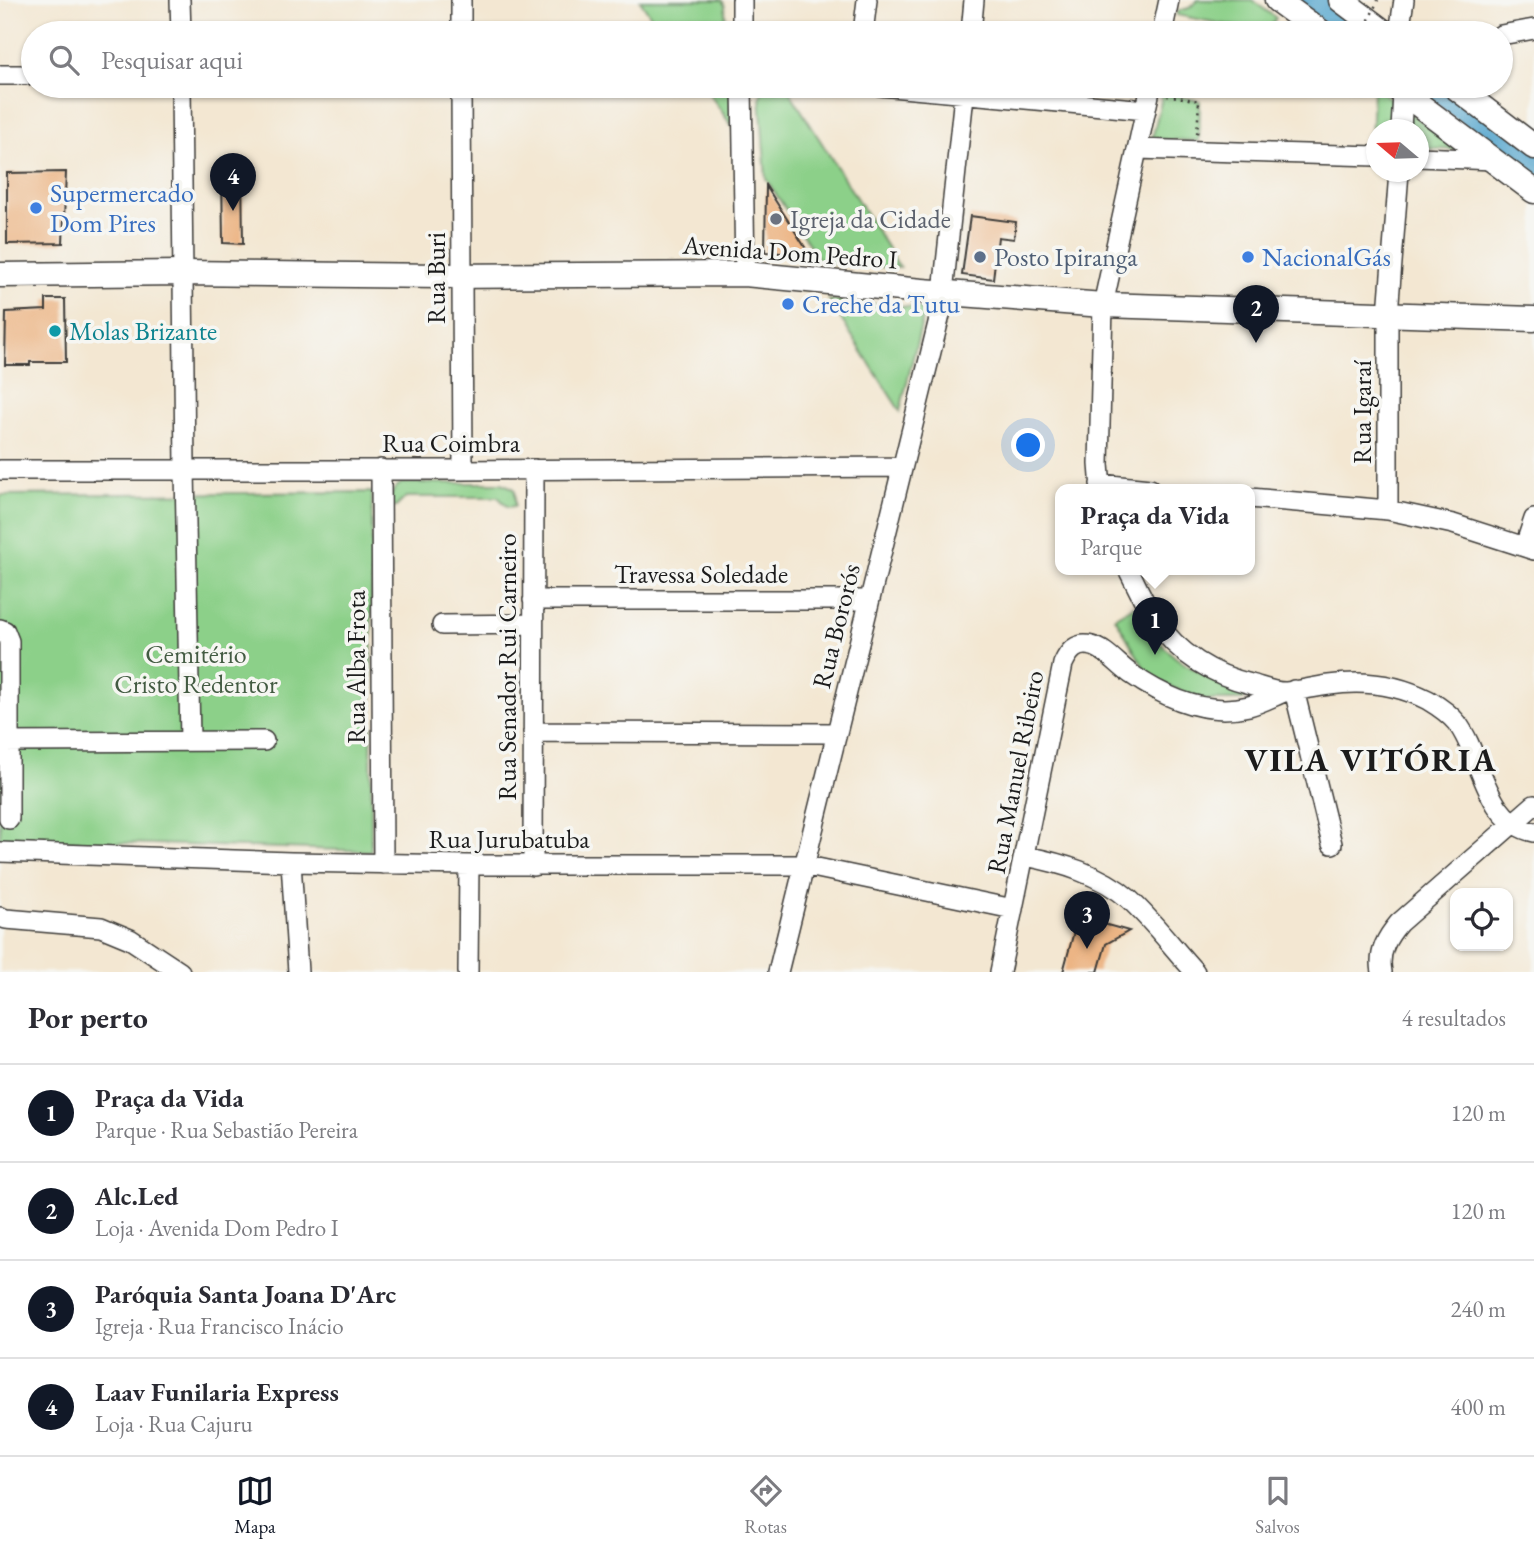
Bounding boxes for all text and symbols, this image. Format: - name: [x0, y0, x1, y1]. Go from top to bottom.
- search box: [21, 21, 1513, 98]
- icon: search: [45, 41, 83, 79]
- text: Pesquisar aqui: [101, 43, 243, 77]
- north arrow: [1366, 119, 1429, 182]
- pin: 4: [210, 153, 256, 211]
- place label: Supermercado Dom Pires: [50, 176, 194, 240]
- marker: Supermercado Dom Pires: [28, 200, 44, 216]
- place label: Igreja da Cidade: [790, 202, 951, 236]
- marker: Igreja da Cidade: [768, 211, 784, 227]
- street label: Avenida Dom Pedro I: [680, 227, 899, 276]
- street label: Rua Buri: [419, 232, 453, 324]
- place label: Posto Ipiranga: [994, 240, 1138, 274]
- place label: NacionalGás: [1262, 240, 1391, 274]
- marker: Posto Ipiranga: [972, 249, 988, 265]
- marker: NacionalGás: [1240, 249, 1256, 265]
- pin: 2: [1233, 285, 1279, 343]
- place label: Creche da Tutu: [802, 287, 960, 321]
- marker: Creche da Tutu: [780, 296, 796, 312]
- place label: Molas Brizante: [69, 314, 217, 348]
- marker: Molas Brizante: [47, 323, 63, 339]
- street label: Rua Igaraí: [1345, 359, 1379, 464]
- street label: Rua Coimbra: [382, 426, 521, 460]
- your location: [1011, 428, 1045, 462]
- popup: [1055, 484, 1255, 575]
- text: Praça da Vida: [1081, 498, 1229, 532]
- text: Parque: [1081, 532, 1142, 562]
- street label: Rua Senador Rui Carneiro: [490, 533, 524, 801]
- street label: Travessa Soledade: [614, 557, 788, 591]
- street label: Rua Bororós: [804, 560, 868, 692]
- street label: Rua Alba Frota: [339, 589, 373, 744]
- pin: 1: [1132, 597, 1178, 655]
- park label: Cemitério Cristo Redentor: [114, 637, 278, 701]
- street label: Rua Manuel Ribeiro: [979, 667, 1051, 877]
- district label: VILA VITÓRIA: [1244, 738, 1498, 781]
- street label: Rua Jurubatuba: [428, 822, 590, 856]
- map controls: [1450, 888, 1513, 951]
- button: locate: [1450, 888, 1513, 951]
- pin: 3: [1064, 891, 1110, 949]
- text: Por perto: [28, 998, 148, 1037]
- text: 4 resultados: [1402, 1003, 1506, 1033]
- text: Praça da Vida: [95, 1081, 244, 1115]
- text: 1: [45, 1098, 57, 1128]
- text: 120 m: [1450, 1098, 1506, 1128]
- text: Parque · Rua Sebastião Pereira: [95, 1115, 358, 1145]
- text: Alc.Led: [95, 1179, 179, 1213]
- text: 2: [45, 1196, 57, 1226]
- text: 120 m: [1450, 1196, 1506, 1226]
- text: Loja · Avenida Dom Pedro I: [95, 1213, 339, 1243]
- text: Paróquia Santa Joana D'Arc: [95, 1277, 396, 1311]
- text: 3: [45, 1294, 57, 1324]
- text: 240 m: [1450, 1294, 1506, 1324]
- text: Igreja · Rua Francisco Inácio: [95, 1311, 344, 1341]
- text: Laav Funilaria Express: [95, 1375, 339, 1409]
- text: 4: [45, 1392, 57, 1422]
- text: 400 m: [1450, 1392, 1506, 1422]
- text: Loja · Rua Cajuru: [95, 1409, 253, 1439]
- tab: Mapa: [234, 1472, 276, 1539]
- tab: Rotas: [744, 1472, 787, 1539]
- tab: Salvos: [1255, 1472, 1300, 1539]

